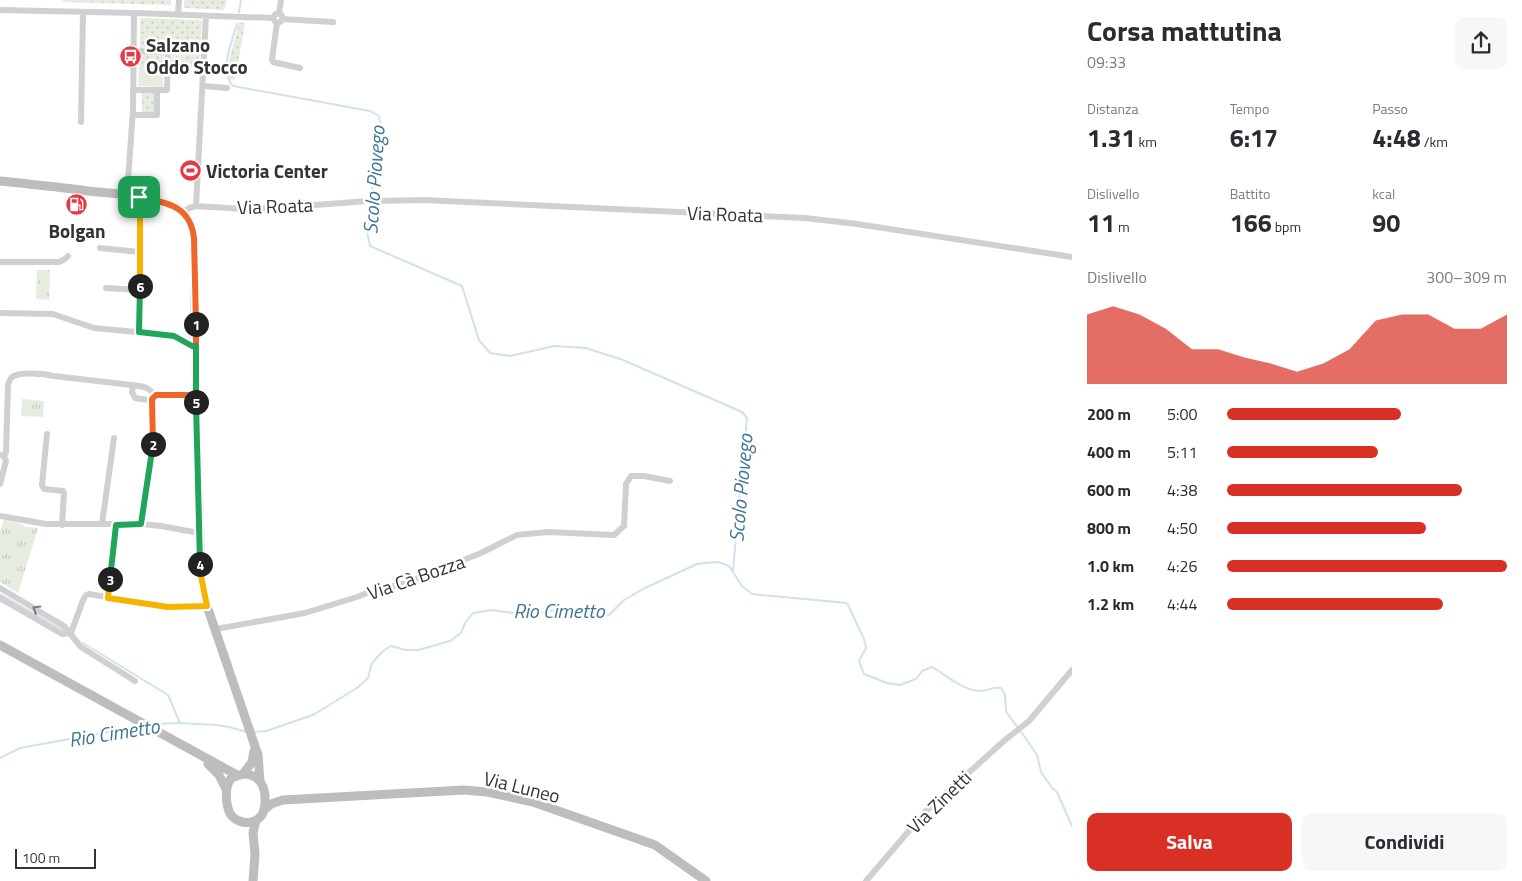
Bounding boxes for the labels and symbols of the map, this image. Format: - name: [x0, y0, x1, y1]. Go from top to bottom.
- place label: Salzano Oddo Stocco: [146, 30, 248, 81]
- bus stop icon: Salzano Oddo Stocco: [118, 44, 142, 68]
- water label: Scolo Piovego: [354, 124, 393, 235]
- place label: Victoria Center: [206, 156, 328, 185]
- sports icon: Victoria Center: [178, 159, 202, 183]
- pin: [118, 176, 160, 218]
- street label: Via Roata: [236, 190, 314, 221]
- fuel station icon: Bolgan: [65, 193, 89, 217]
- street label: Via Roata: [686, 198, 764, 229]
- place label: Bolgan: [48, 216, 106, 245]
- pin: 6: [128, 274, 152, 298]
- pin: 1: [184, 312, 208, 336]
- pin: 5: [184, 390, 208, 414]
- pin: 2: [140, 432, 166, 456]
- water label: Scolo Piovego: [720, 432, 761, 543]
- street label: Via Cà Bozza: [363, 546, 469, 607]
- pin: 4: [188, 552, 212, 576]
- pin: 3: [98, 566, 122, 592]
- water label: Rio Cimetto: [513, 595, 606, 626]
- one-way arrow: [33, 606, 42, 616]
- water label: Rio Cimetto: [66, 710, 162, 755]
- street label: Via Luneo: [481, 763, 563, 810]
- street label: Via Zinetti: [900, 763, 978, 840]
- scale bar: [15, 846, 96, 869]

